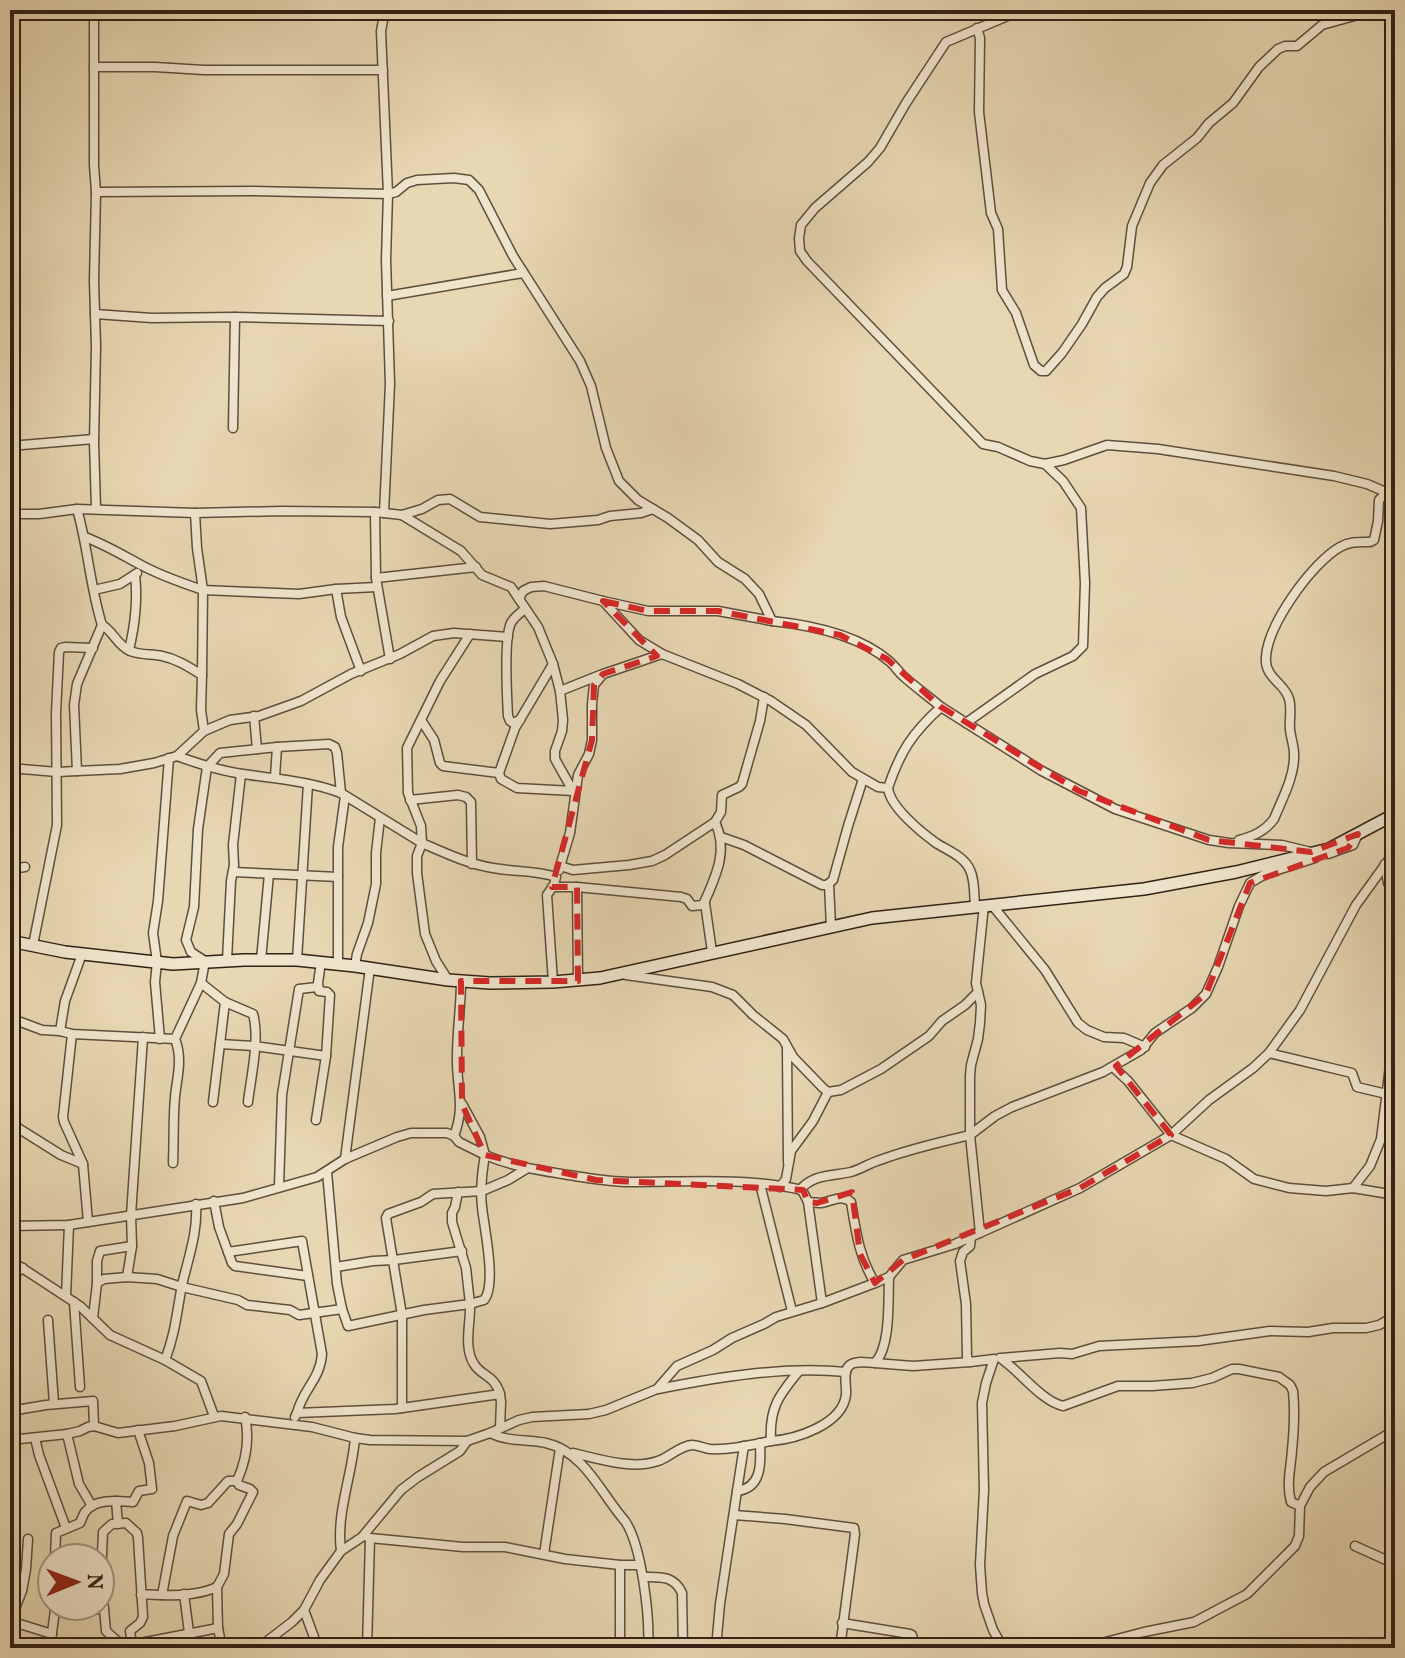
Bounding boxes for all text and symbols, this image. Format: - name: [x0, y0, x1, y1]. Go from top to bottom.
- north arrow: [36, 1542, 116, 1622]
- text: N: [78, 1573, 109, 1590]

